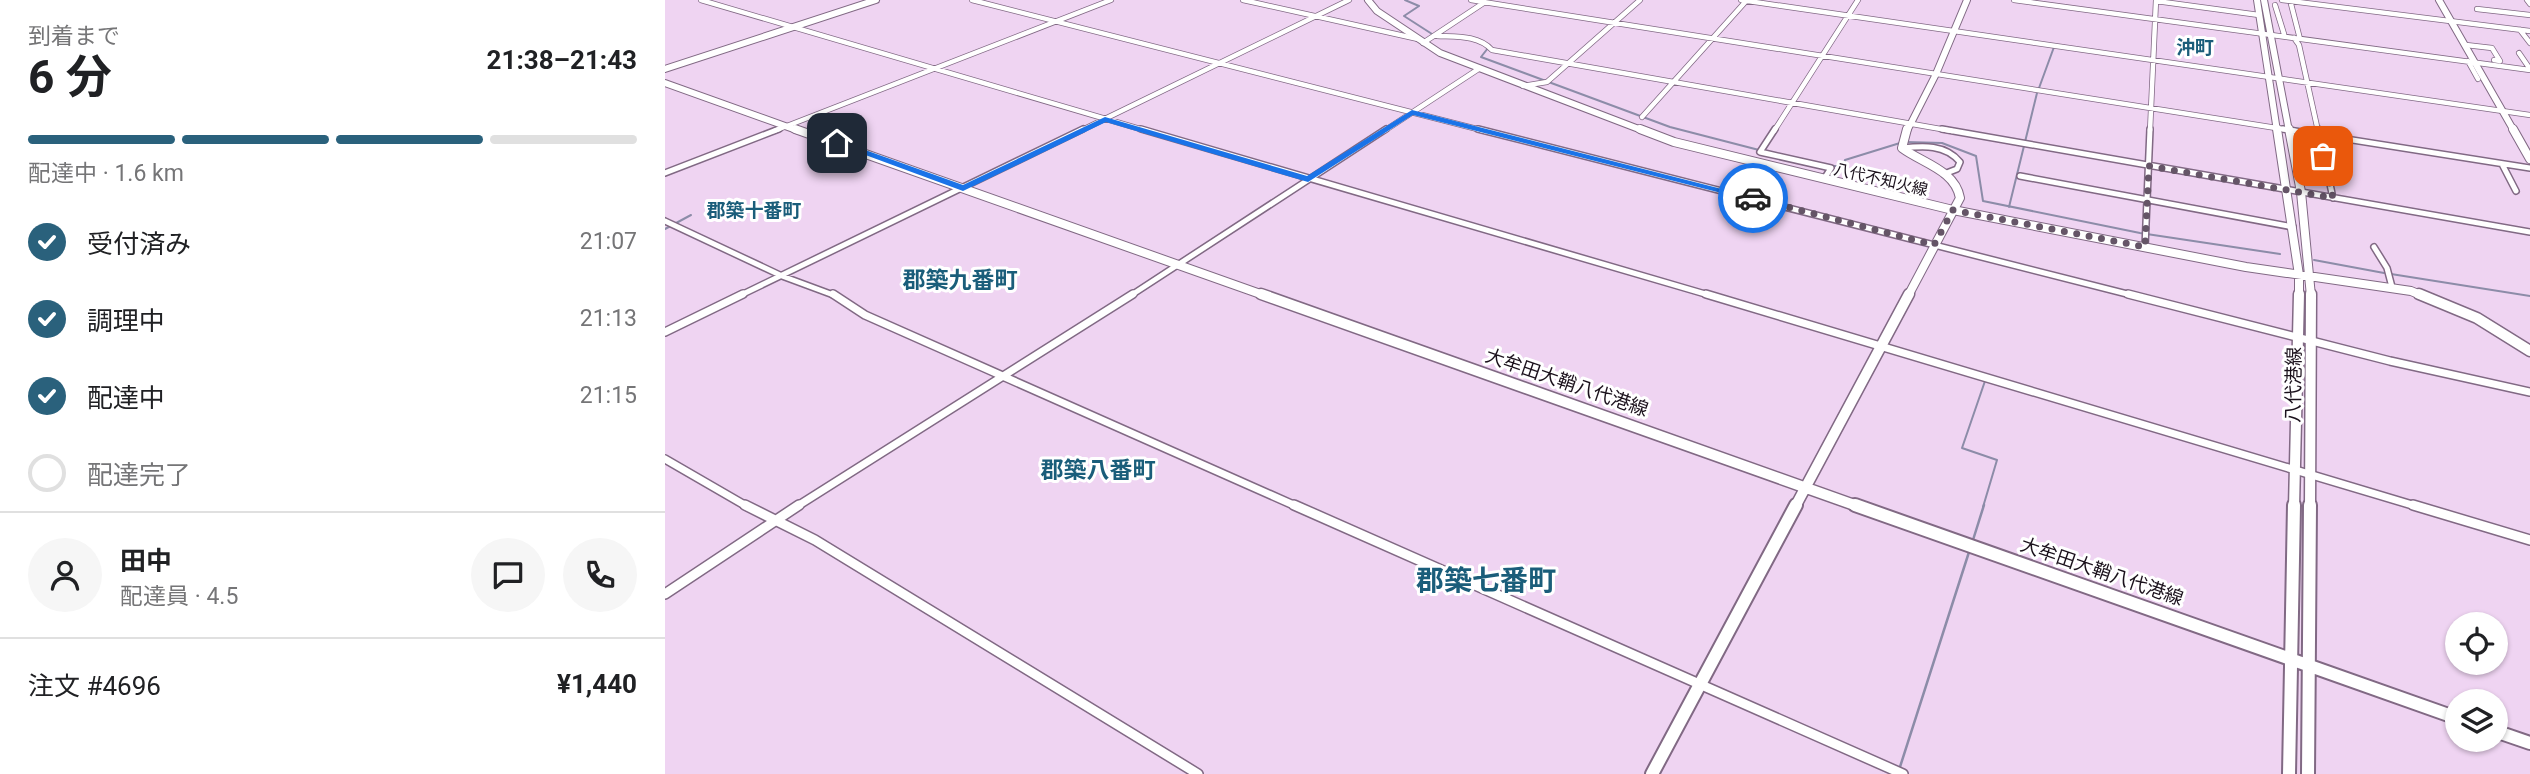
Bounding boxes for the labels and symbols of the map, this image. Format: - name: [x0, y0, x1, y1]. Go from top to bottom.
- district label: 沖町: [2176, 36, 2214, 59]
- pin: [807, 113, 867, 173]
- pin: [2293, 126, 2353, 186]
- street label: 八代不知火線: [1832, 159, 1930, 200]
- courier: [1718, 163, 1788, 233]
- district label: 郡築十番町: [706, 199, 802, 222]
- district label: 郡築九番町: [903, 267, 1018, 294]
- street label: 大牟田大鞘八代港線: [1482, 344, 1651, 421]
- street label: 八代港線: [2281, 347, 2306, 423]
- district label: 郡築八番町: [1041, 457, 1156, 484]
- street label: 大牟田大鞘八代港線: [2017, 533, 2186, 610]
- district label: 郡築七番町: [1416, 564, 1556, 597]

